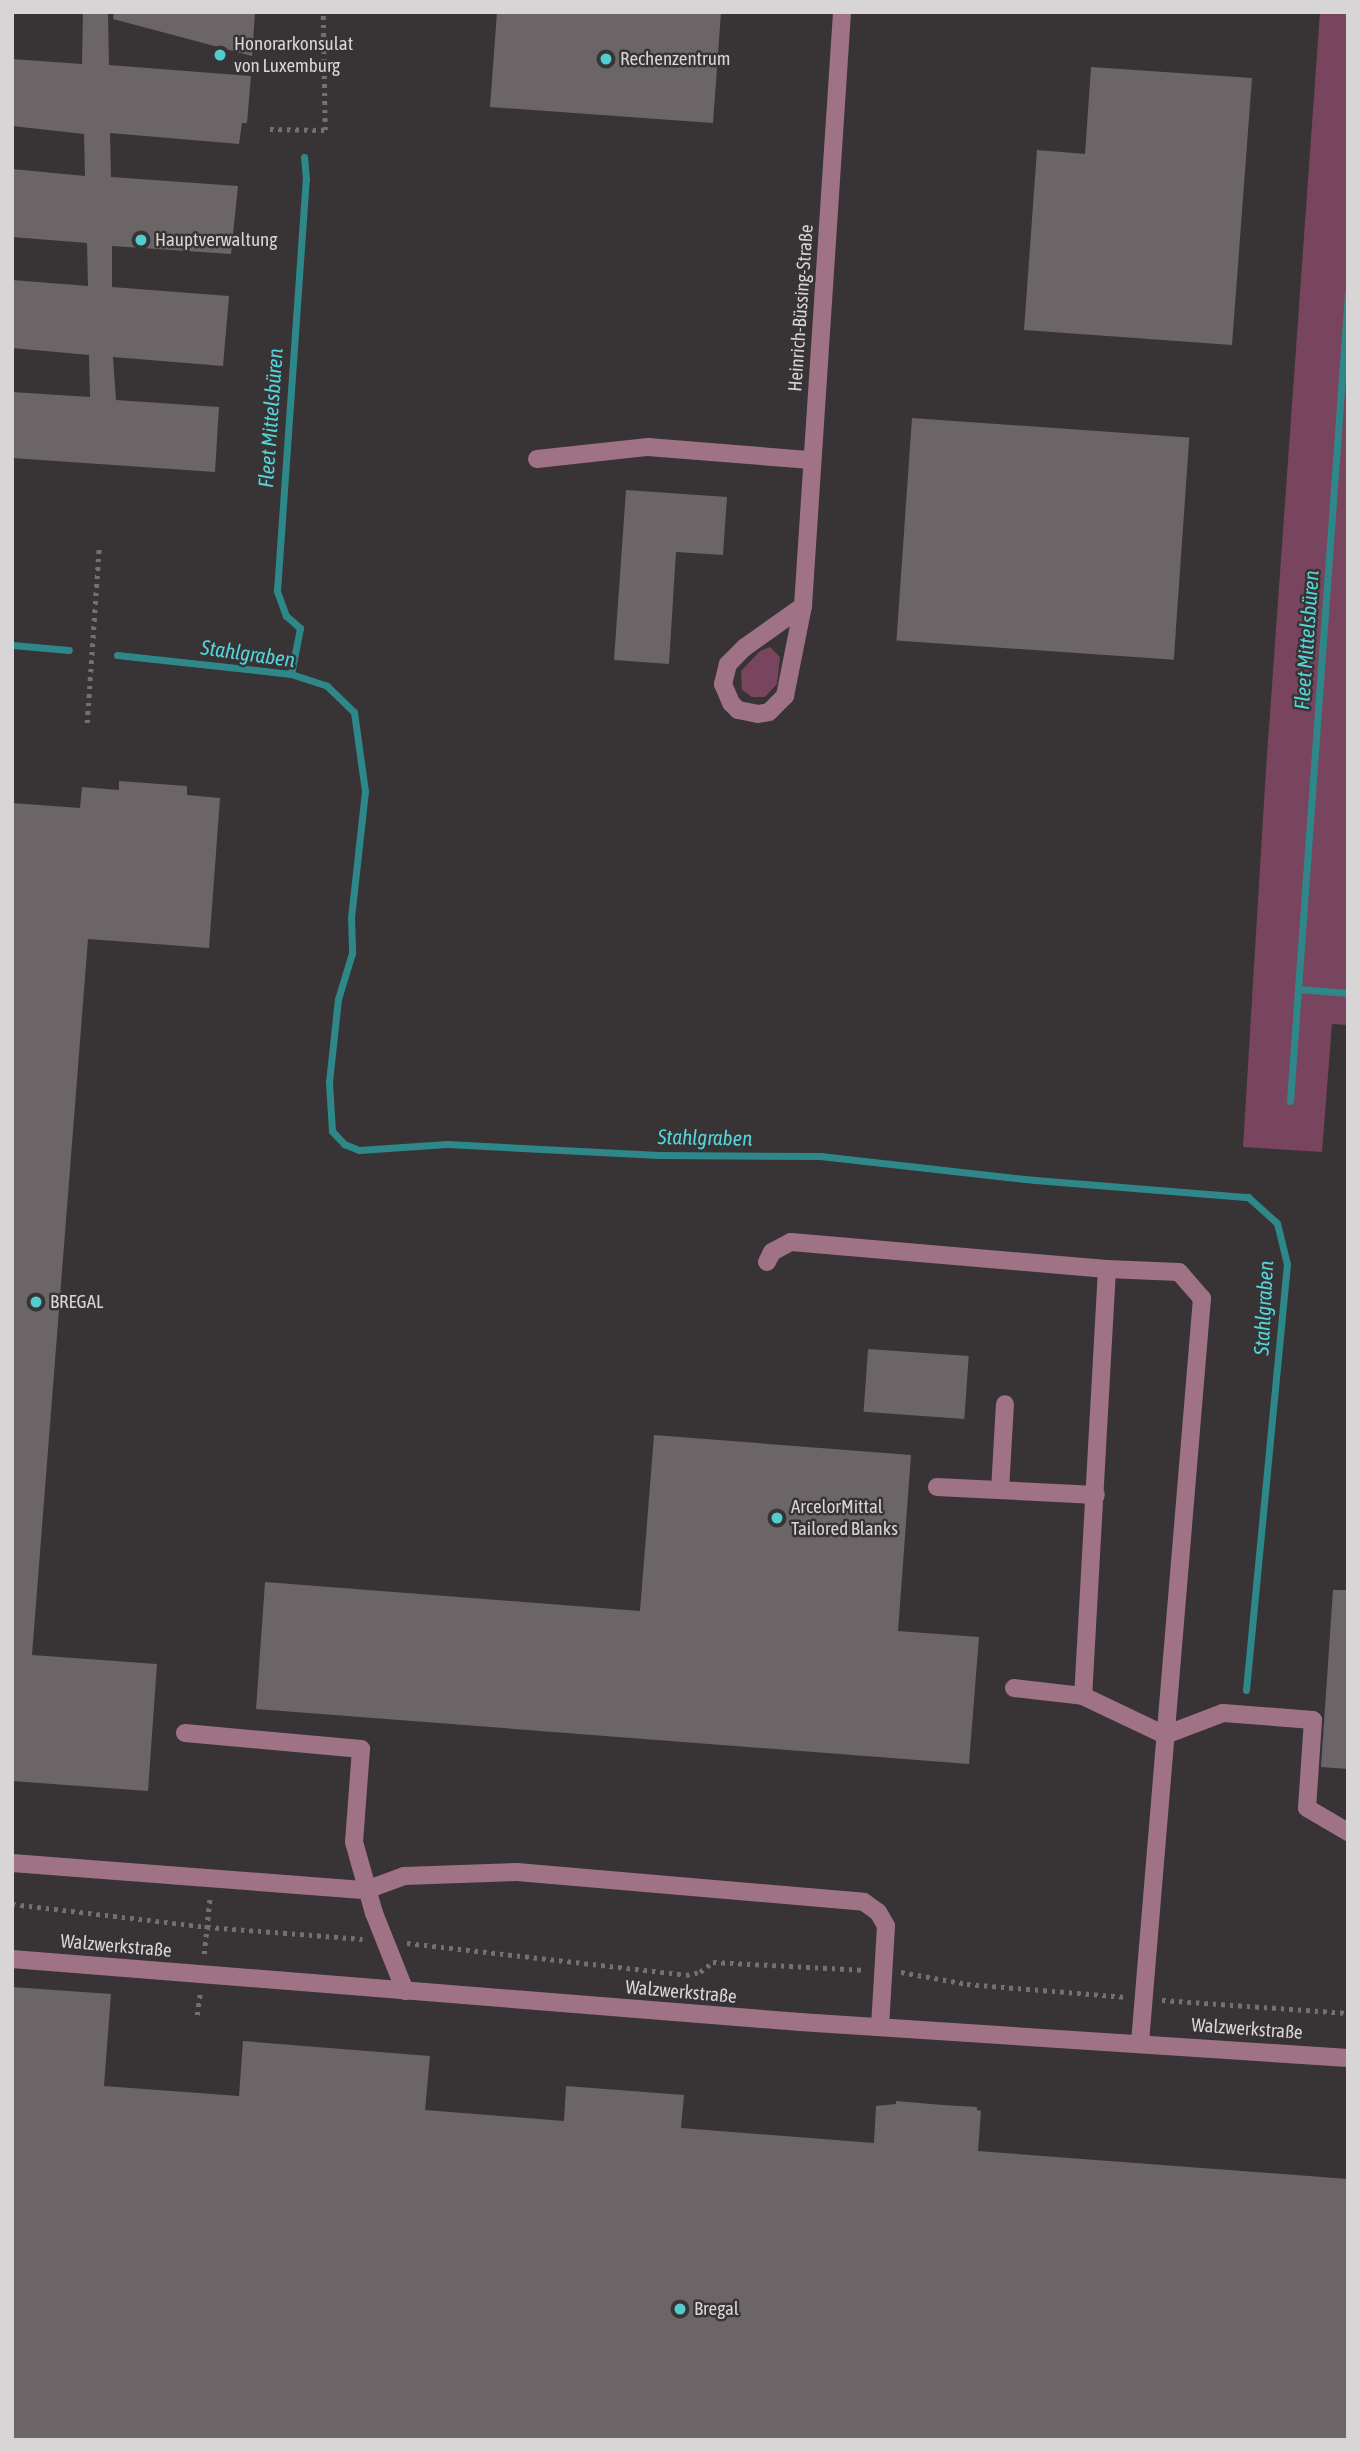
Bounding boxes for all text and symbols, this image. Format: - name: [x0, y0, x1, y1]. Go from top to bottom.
- place label: Honorarkonsulat von Luxemburg: [234, 33, 353, 77]
- marker: Honorarkonsulat von Luxemburg: [212, 47, 228, 63]
- place label: Rechenzentrum: [620, 48, 731, 70]
- marker: Rechenzentrum: [598, 51, 614, 67]
- street label: Heinrich-Büssing-Straße: [784, 224, 818, 392]
- place label: Hauptverwaltung: [155, 229, 277, 251]
- marker: Hauptverwaltung: [133, 232, 149, 248]
- water label: Fleet Mittelsbüren: [253, 347, 287, 489]
- water label: Fleet Mittelsbüren: [1289, 569, 1323, 711]
- water label: Stahlgraben: [199, 634, 297, 672]
- water label: Stahlgraben: [657, 1124, 753, 1150]
- water label: Stahlgraben: [1248, 1260, 1278, 1356]
- place label: BREGAL: [50, 1291, 103, 1313]
- marker: BREGAL: [28, 1294, 44, 1310]
- place label: ArcelorMittal Tailored Blanks: [791, 1496, 898, 1540]
- marker: ArcelorMittal Tailored Blanks: [769, 1510, 785, 1526]
- street label: Walzwerkstraße: [59, 1930, 173, 1962]
- street label: Walzwerkstraße: [624, 1976, 738, 2008]
- street label: Walzwerkstraße: [1191, 2014, 1303, 2044]
- place label: Bregal: [694, 2298, 739, 2320]
- marker: Bregal: [672, 2301, 688, 2317]

